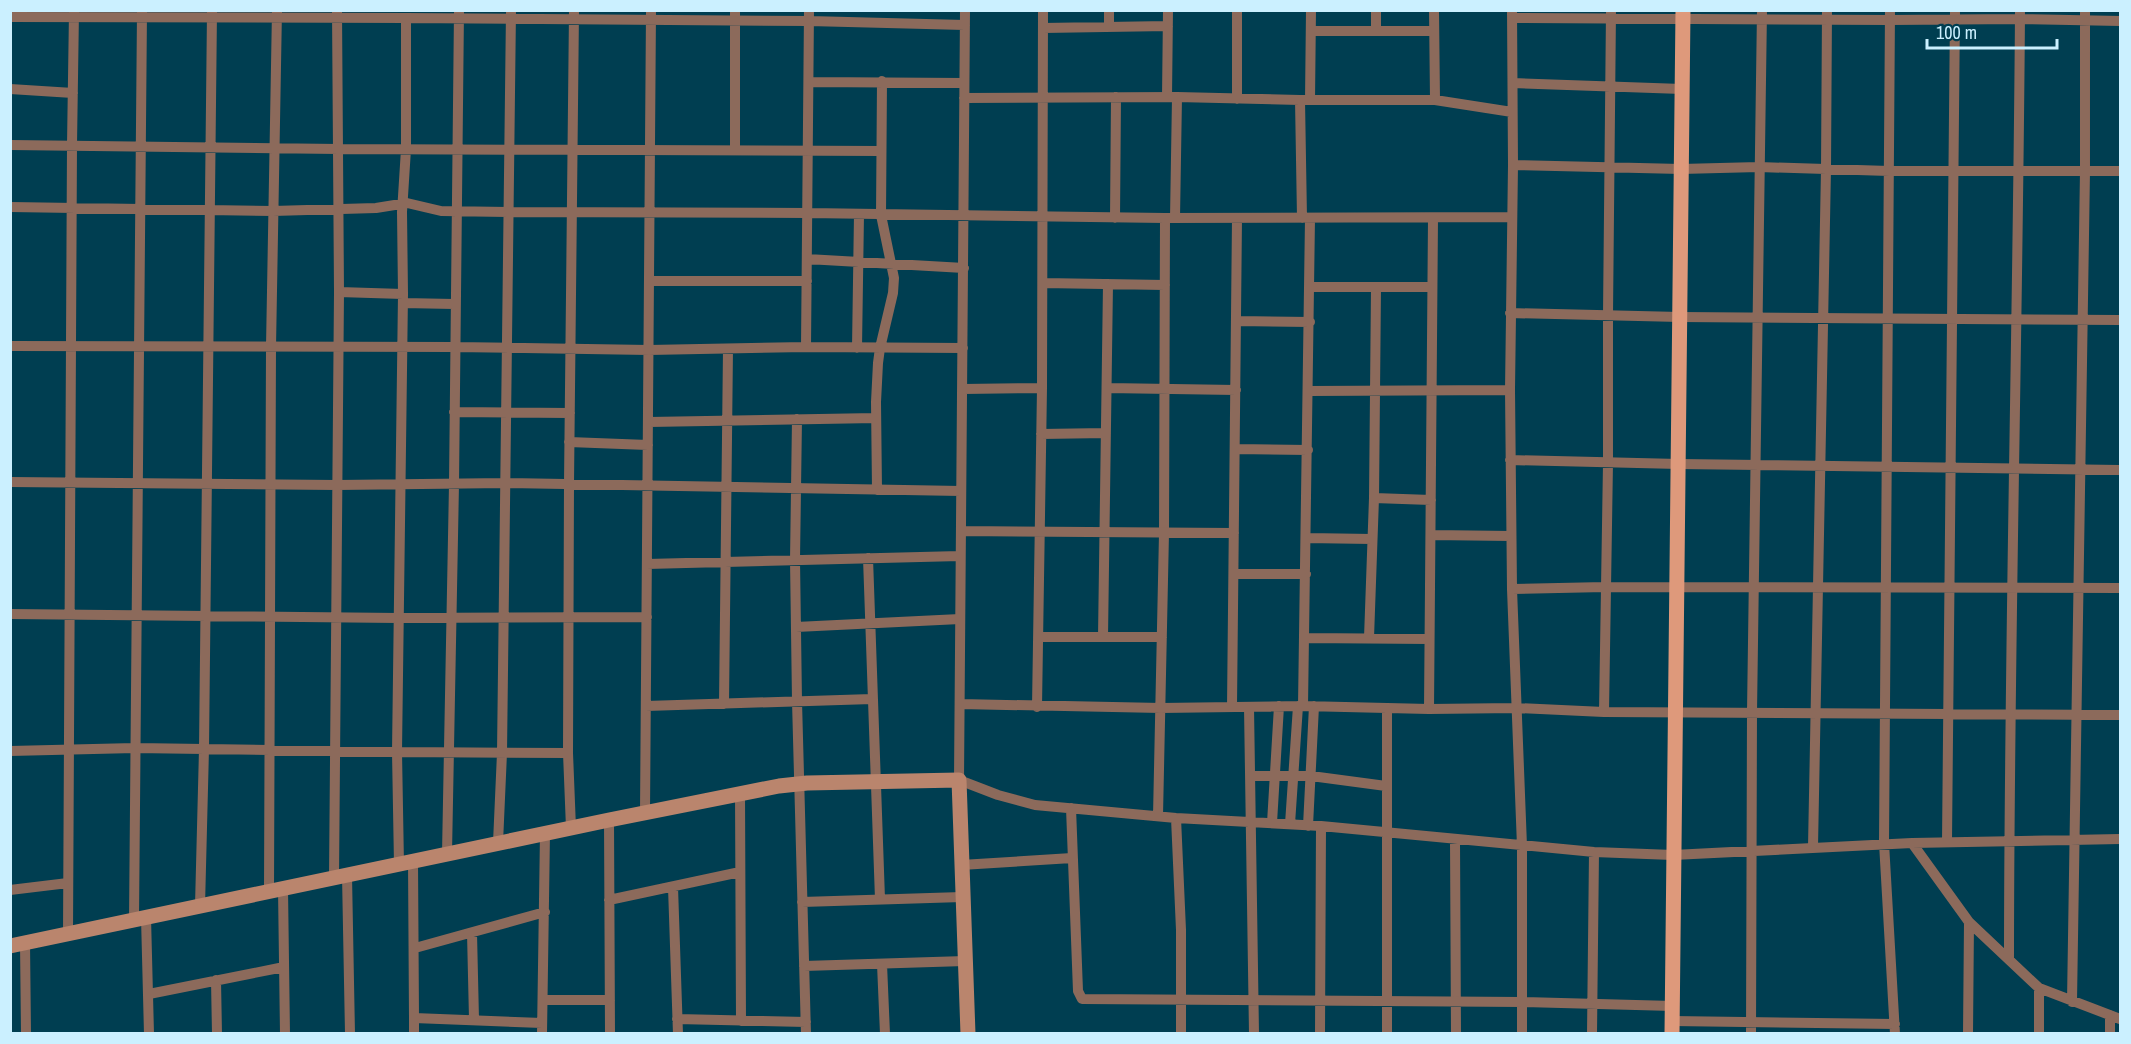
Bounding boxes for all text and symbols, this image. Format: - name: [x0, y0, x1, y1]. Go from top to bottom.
- scale bar: [1927, 12, 2058, 50]
- text: 100 m: [1936, 20, 1977, 45]

